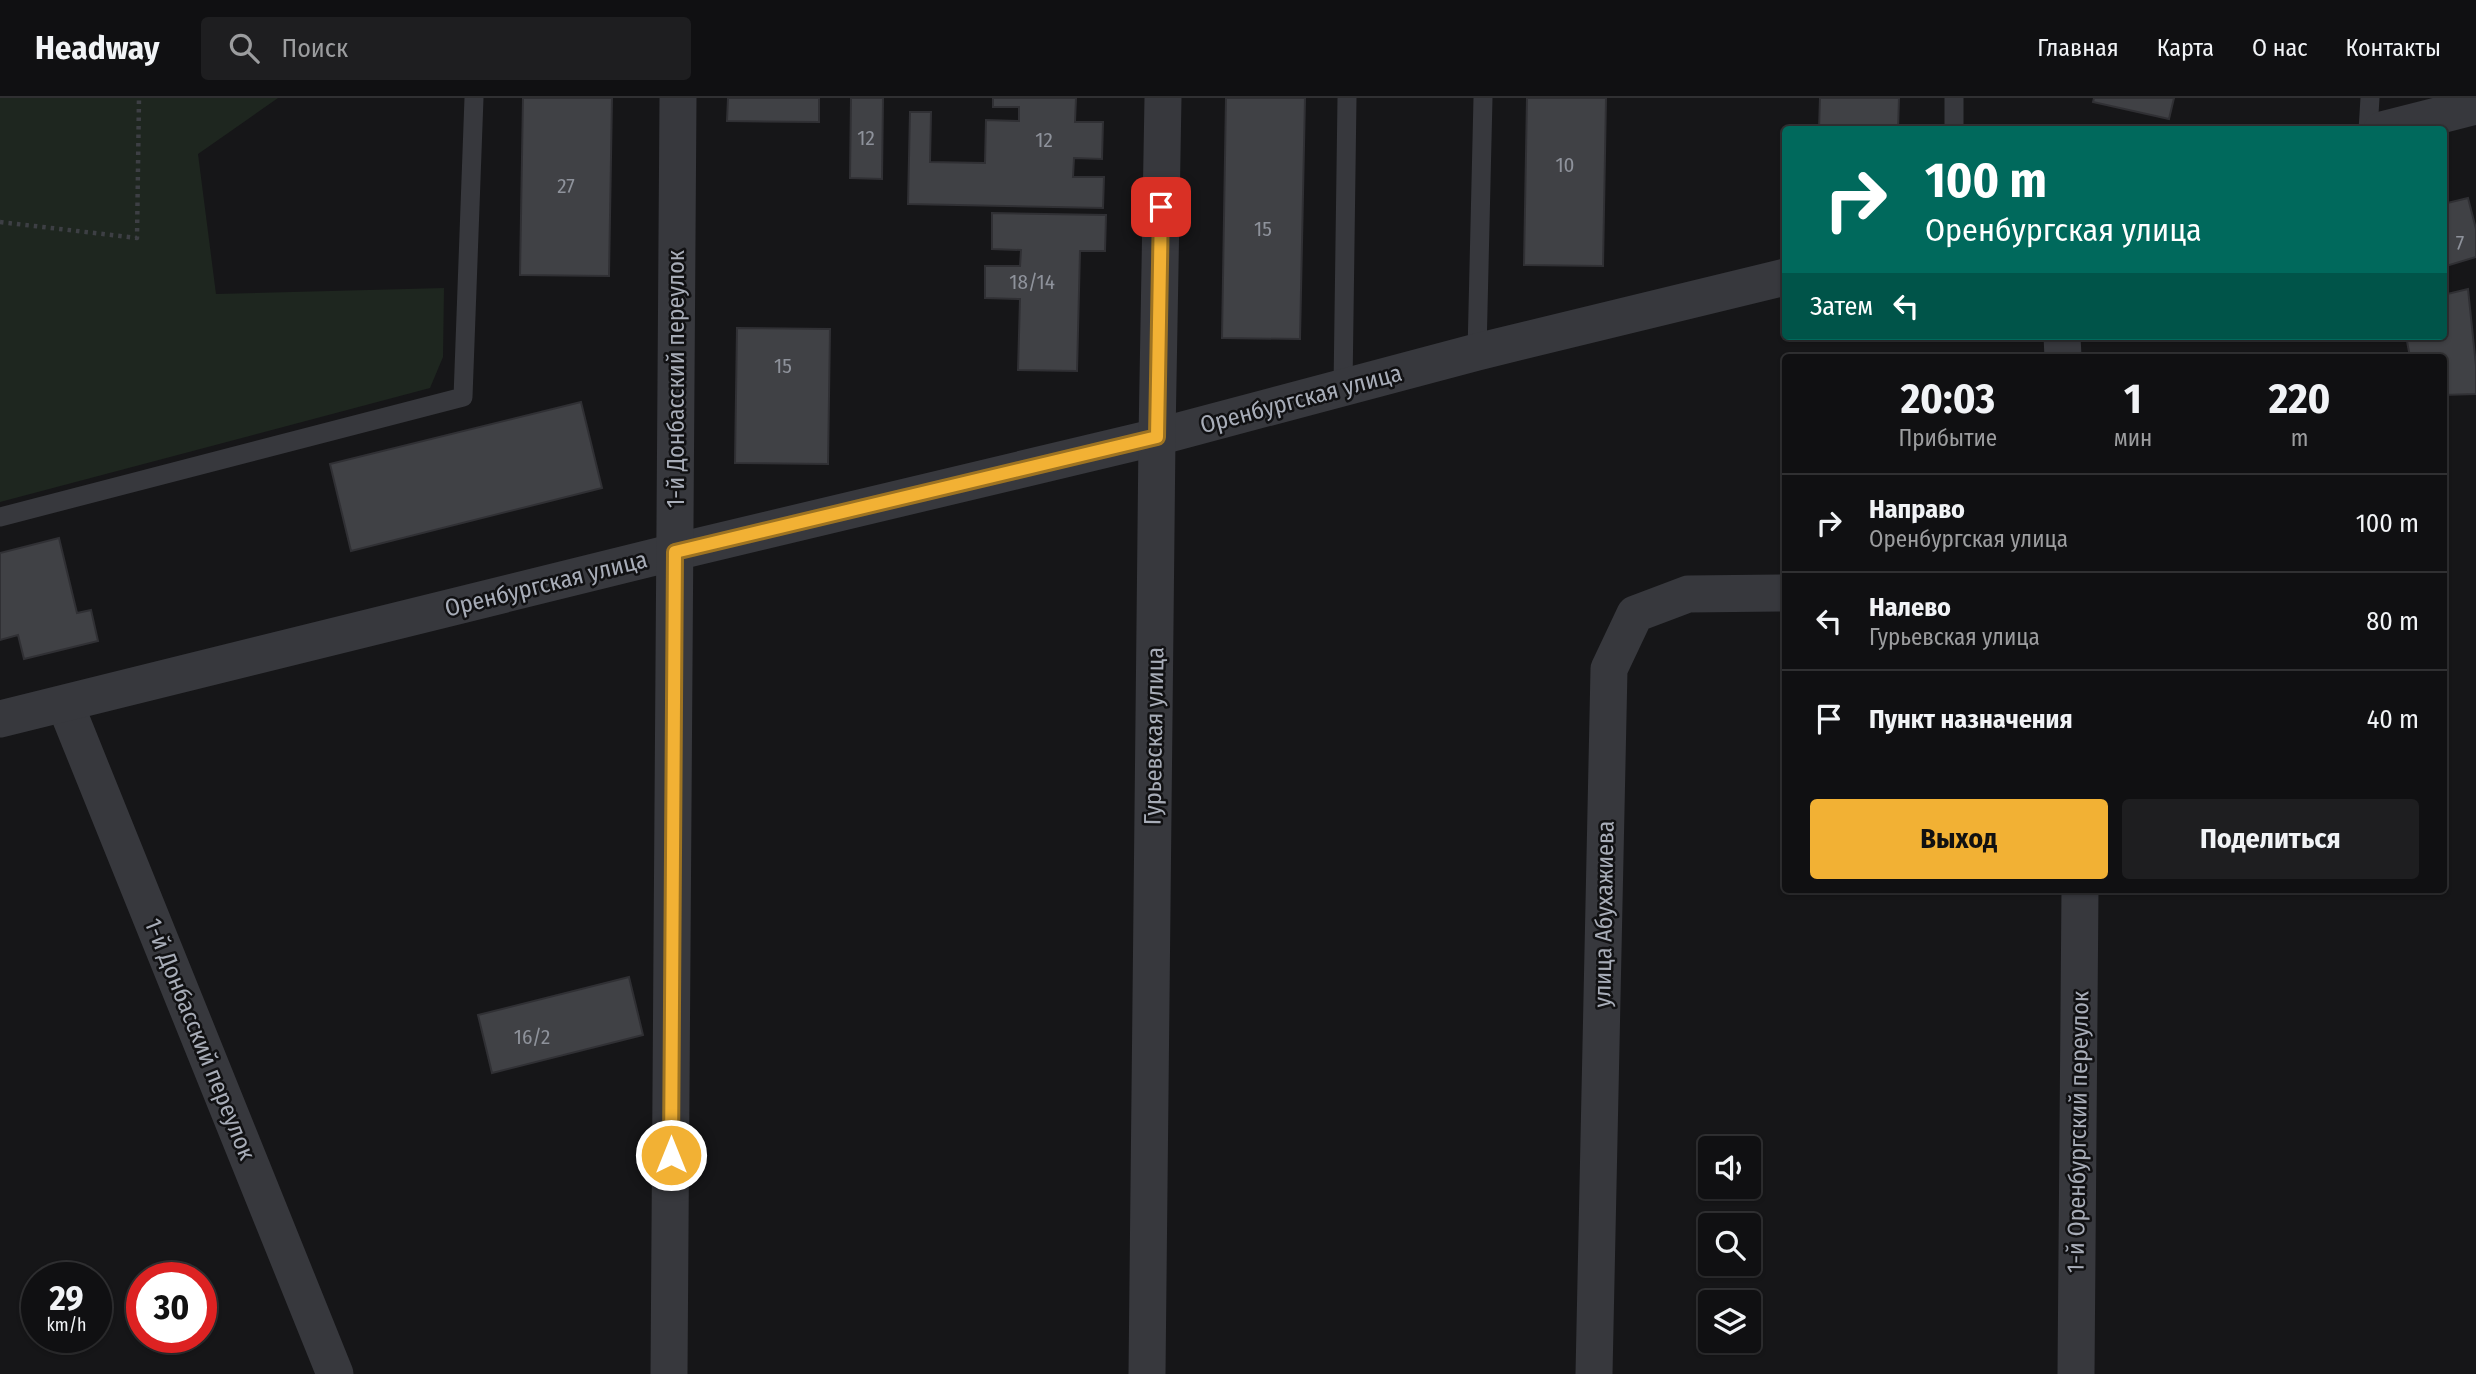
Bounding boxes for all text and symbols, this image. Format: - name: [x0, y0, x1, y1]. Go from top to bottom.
- search box: [201, 17, 691, 80]
- text: Headway: [35, 28, 159, 68]
- icon: search: [225, 29, 263, 67]
- text: Поиск: [281, 33, 348, 64]
- text: Главная: [2037, 34, 2119, 62]
- text: Карта: [2157, 34, 2214, 62]
- text: О нас: [2252, 34, 2307, 62]
- text: Контакты: [2345, 34, 2441, 62]
- house number: 12: [857, 125, 875, 151]
- house number: 12: [1035, 127, 1053, 153]
- text: 100 m: [1925, 151, 2047, 210]
- house number: 10: [1555, 152, 1575, 178]
- icon: right: [1810, 154, 1901, 245]
- house number: 27: [557, 173, 575, 199]
- pin: [1131, 177, 1191, 237]
- icon: arrive: [1142, 188, 1180, 226]
- text: Оренбургская улица: [1925, 211, 2202, 249]
- house number: 15: [1254, 216, 1272, 242]
- house number: 7: [2456, 230, 2464, 256]
- street label: 1-й Донбасский переулок: [662, 249, 690, 508]
- house number: 18/14: [1009, 269, 1055, 295]
- icon: left: [1887, 287, 1925, 325]
- text: Затем: [1810, 291, 1873, 322]
- house number: 15: [774, 353, 792, 379]
- street label: Оренбургская улица: [1197, 359, 1405, 439]
- text: 20:03: [1901, 374, 1995, 424]
- text: 1: [2124, 374, 2142, 424]
- text: 220: [2269, 374, 2331, 424]
- text: Прибытие: [1898, 424, 1997, 452]
- text: мин: [2114, 424, 2152, 452]
- text: m: [2291, 424, 2308, 452]
- text: Направо: [1869, 494, 1965, 525]
- icon: right: [1810, 504, 1848, 542]
- text: 100 m: [2356, 508, 2419, 539]
- text: Оренбургская улица: [1869, 525, 2068, 553]
- street label: Оренбургская улица: [442, 545, 650, 623]
- text: Налево: [1869, 592, 1951, 623]
- icon: left: [1810, 602, 1848, 640]
- text: 80 m: [2366, 606, 2419, 637]
- text: Гурьевская улица: [1869, 623, 2040, 651]
- street label: Гурьевская улица: [1138, 647, 1170, 825]
- icon: arrive: [1810, 700, 1848, 738]
- text: Пункт назначения: [1869, 704, 2073, 735]
- text: 40 m: [2367, 704, 2419, 735]
- button: Выход: [1810, 799, 2108, 879]
- button: Поделиться: [2122, 799, 2419, 879]
- street label: улица Абухажиева: [1588, 820, 1620, 1008]
- street label: 1-й Донбасский переулок: [139, 914, 262, 1165]
- street label: 1-й Оренбургский переулок: [2062, 990, 2094, 1273]
- house number: 16/2: [514, 1024, 550, 1050]
- position arrow: [634, 1118, 708, 1192]
- map controls: [1698, 1136, 1761, 1353]
- button: sound: [1698, 1136, 1761, 1199]
- button: search: [1698, 1213, 1761, 1276]
- speed limit sign: 30: [126, 1262, 217, 1353]
- text: 29: [49, 1277, 84, 1319]
- button: layers: [1698, 1290, 1761, 1353]
- text: km/h: [46, 1314, 87, 1336]

